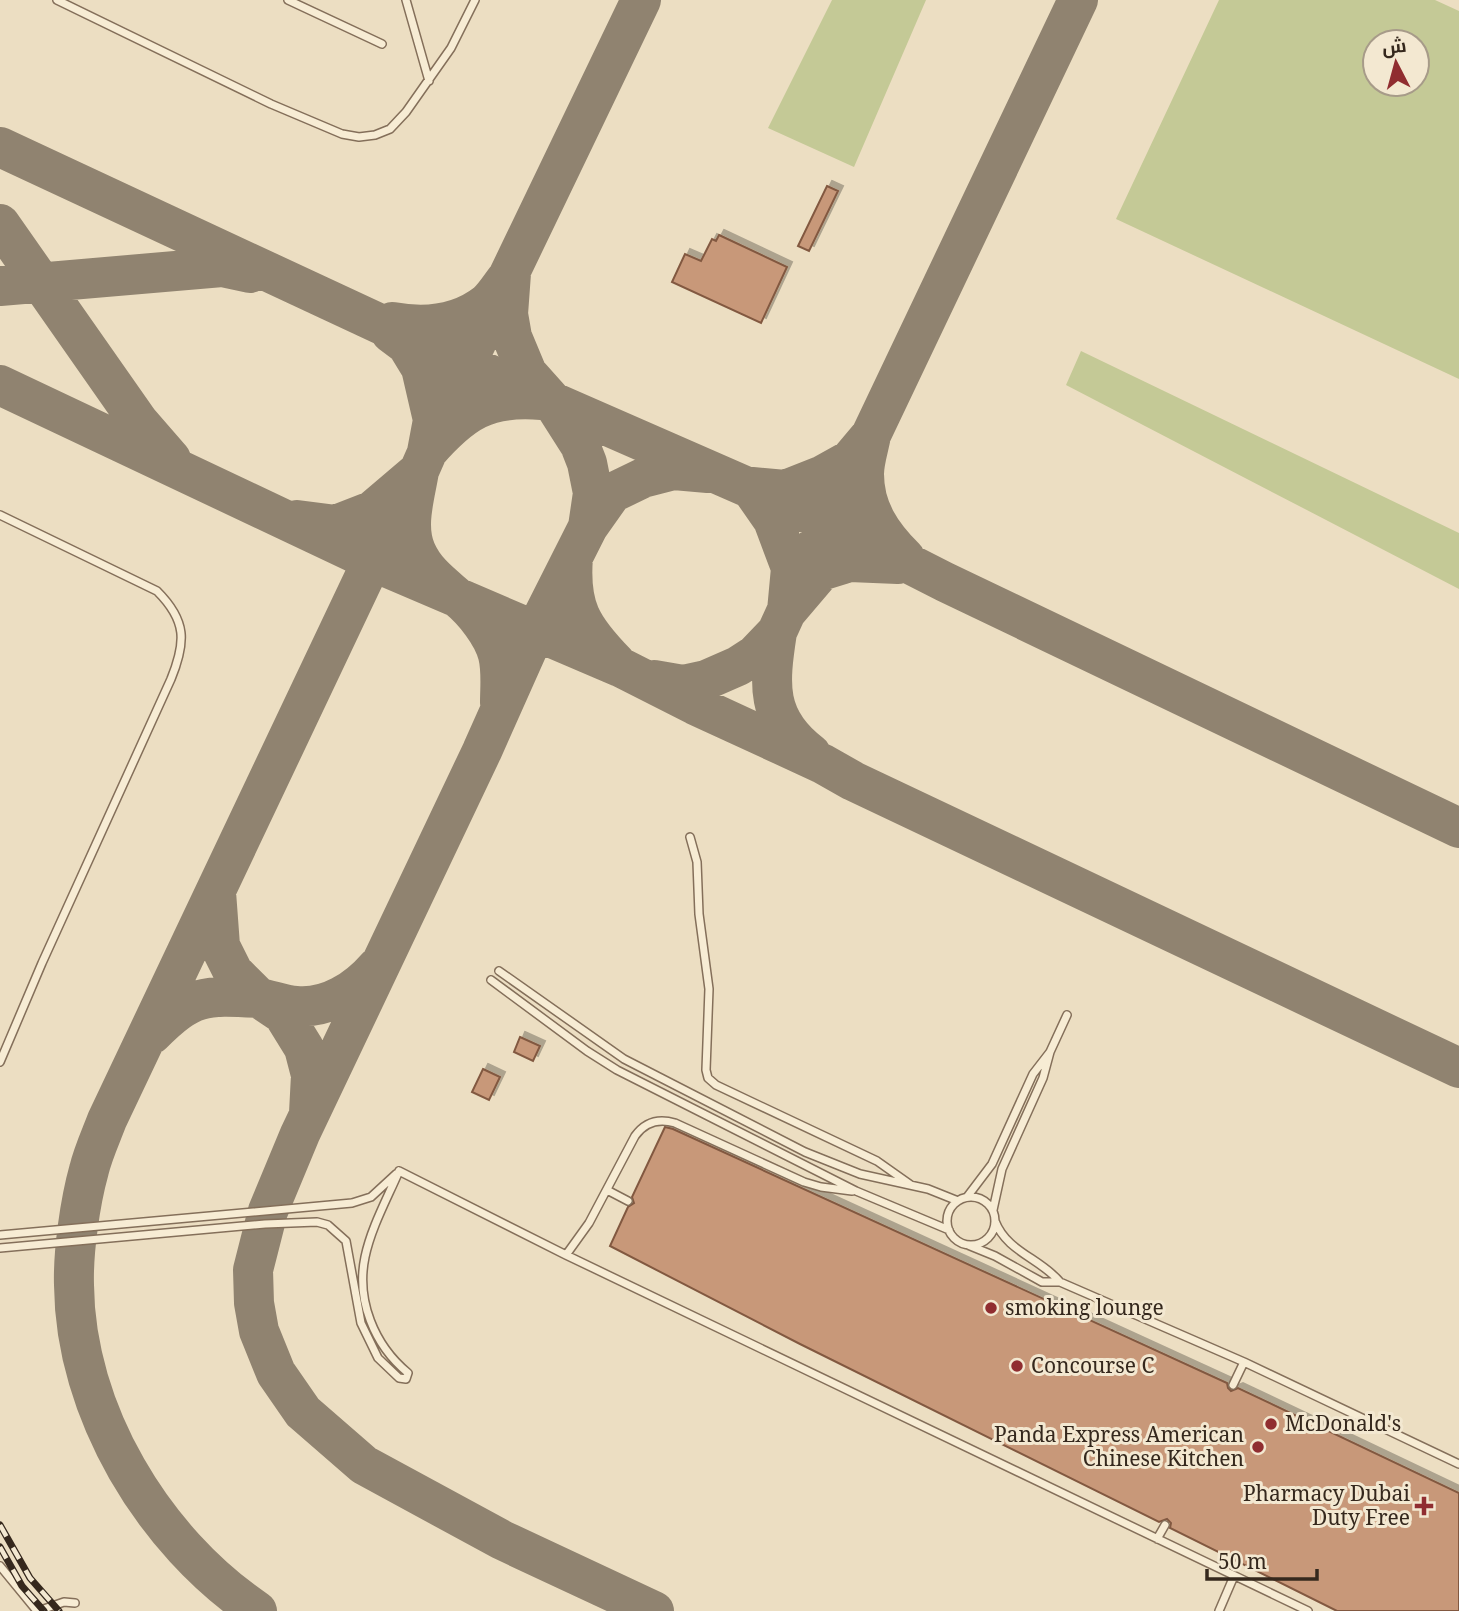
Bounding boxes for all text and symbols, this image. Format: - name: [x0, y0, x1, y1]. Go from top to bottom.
- north arrow: [1361, 28, 1431, 98]
- text: ش: [1381, 32, 1408, 60]
- place label: smoking lounge: [1005, 1293, 1164, 1321]
- marker: smoking lounge: [983, 1300, 999, 1316]
- place label: Concourse C: [1031, 1351, 1154, 1379]
- marker: Concourse C: [1009, 1358, 1025, 1374]
- place label: McDonald's: [1285, 1409, 1401, 1437]
- marker: McDonald's: [1263, 1416, 1279, 1432]
- place label: Panda Express American Chinese Kitchen: [994, 1420, 1244, 1472]
- marker: Panda Express American Chinese Kitchen: [1250, 1439, 1266, 1455]
- place label: Pharmacy Dubai Duty Free: [1243, 1479, 1410, 1531]
- marker: Pharmacy Dubai Duty Free: [1416, 1498, 1432, 1514]
- scale bar: [1207, 1538, 1317, 1582]
- text: 50 m: [1218, 1547, 1267, 1575]

